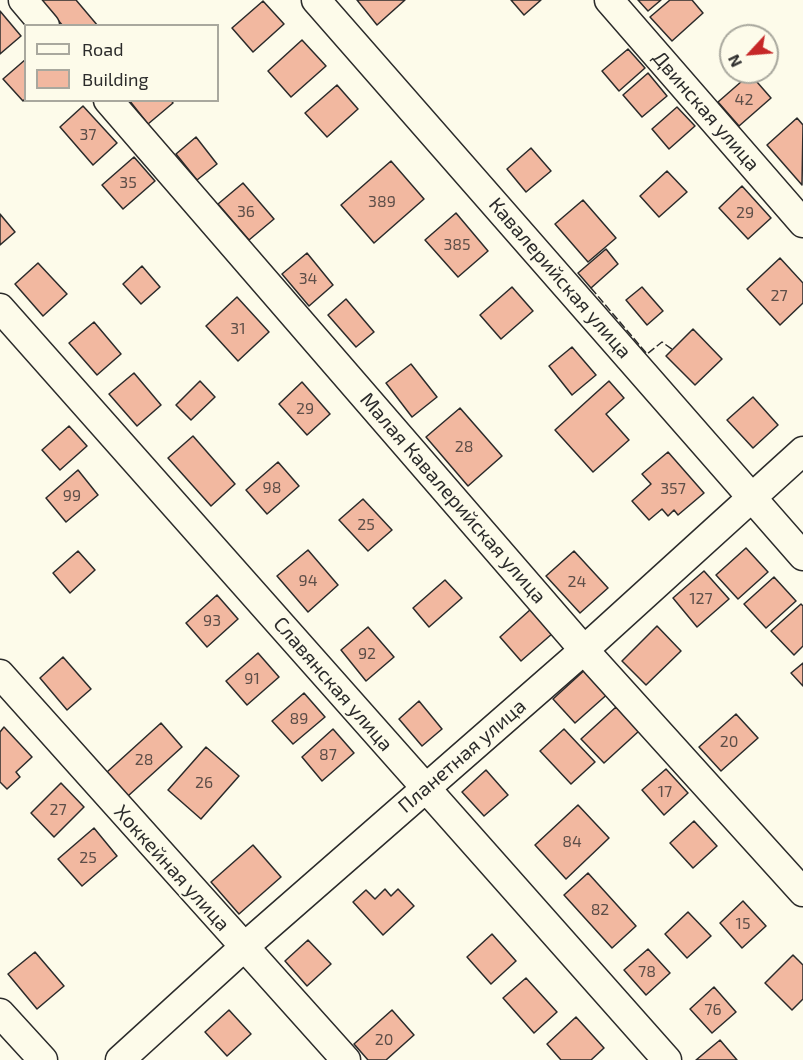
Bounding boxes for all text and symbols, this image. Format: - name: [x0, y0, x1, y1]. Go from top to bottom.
- legend: [24, 24, 219, 102]
- north arrow: [719, 24, 779, 84]
- text: Road: [82, 38, 123, 60]
- street label: Двинская улица: [647, 46, 765, 176]
- text: N: [723, 52, 745, 71]
- text: Building: [82, 68, 149, 90]
- house number: 42: [735, 90, 753, 110]
- house number: 37: [79, 125, 97, 145]
- house number: 35: [119, 173, 137, 193]
- house number: 389: [368, 192, 396, 212]
- street label: Кавалерийская улица: [484, 193, 636, 363]
- house number: 36: [237, 202, 255, 222]
- house number: 29: [736, 203, 754, 223]
- house number: 385: [443, 235, 471, 255]
- house number: 34: [299, 269, 317, 289]
- house number: 27: [770, 286, 788, 306]
- house number: 31: [230, 319, 246, 339]
- street label: Малая Кавалерийская улица: [355, 388, 551, 608]
- house number: 29: [296, 399, 314, 419]
- house number: 28: [455, 437, 473, 457]
- house number: 98: [263, 478, 281, 498]
- house number: 357: [660, 479, 686, 499]
- house number: 99: [63, 486, 81, 506]
- house number: 25: [357, 515, 375, 535]
- house number: 94: [299, 571, 317, 591]
- house number: 24: [568, 572, 586, 592]
- house number: 127: [689, 589, 713, 609]
- house number: 93: [203, 611, 221, 631]
- street label: Славянская улица: [268, 612, 398, 756]
- house number: 92: [358, 644, 376, 664]
- house number: 91: [244, 669, 260, 689]
- street label: Планетная улица: [393, 694, 531, 818]
- house number: 89: [290, 709, 308, 729]
- house number: 20: [720, 732, 738, 752]
- house number: 87: [319, 745, 337, 765]
- house number: 28: [135, 750, 153, 770]
- house number: 26: [195, 773, 213, 793]
- house number: 17: [658, 782, 672, 802]
- house number: 27: [49, 800, 67, 820]
- street label: Хоккейная улица: [109, 800, 235, 936]
- house number: 84: [562, 832, 582, 852]
- house number: 25: [79, 848, 97, 868]
- house number: 82: [591, 900, 609, 920]
- house number: 15: [736, 914, 750, 934]
- house number: 78: [638, 962, 656, 982]
- house number: 76: [704, 1000, 722, 1020]
- house number: 20: [375, 1030, 393, 1050]

